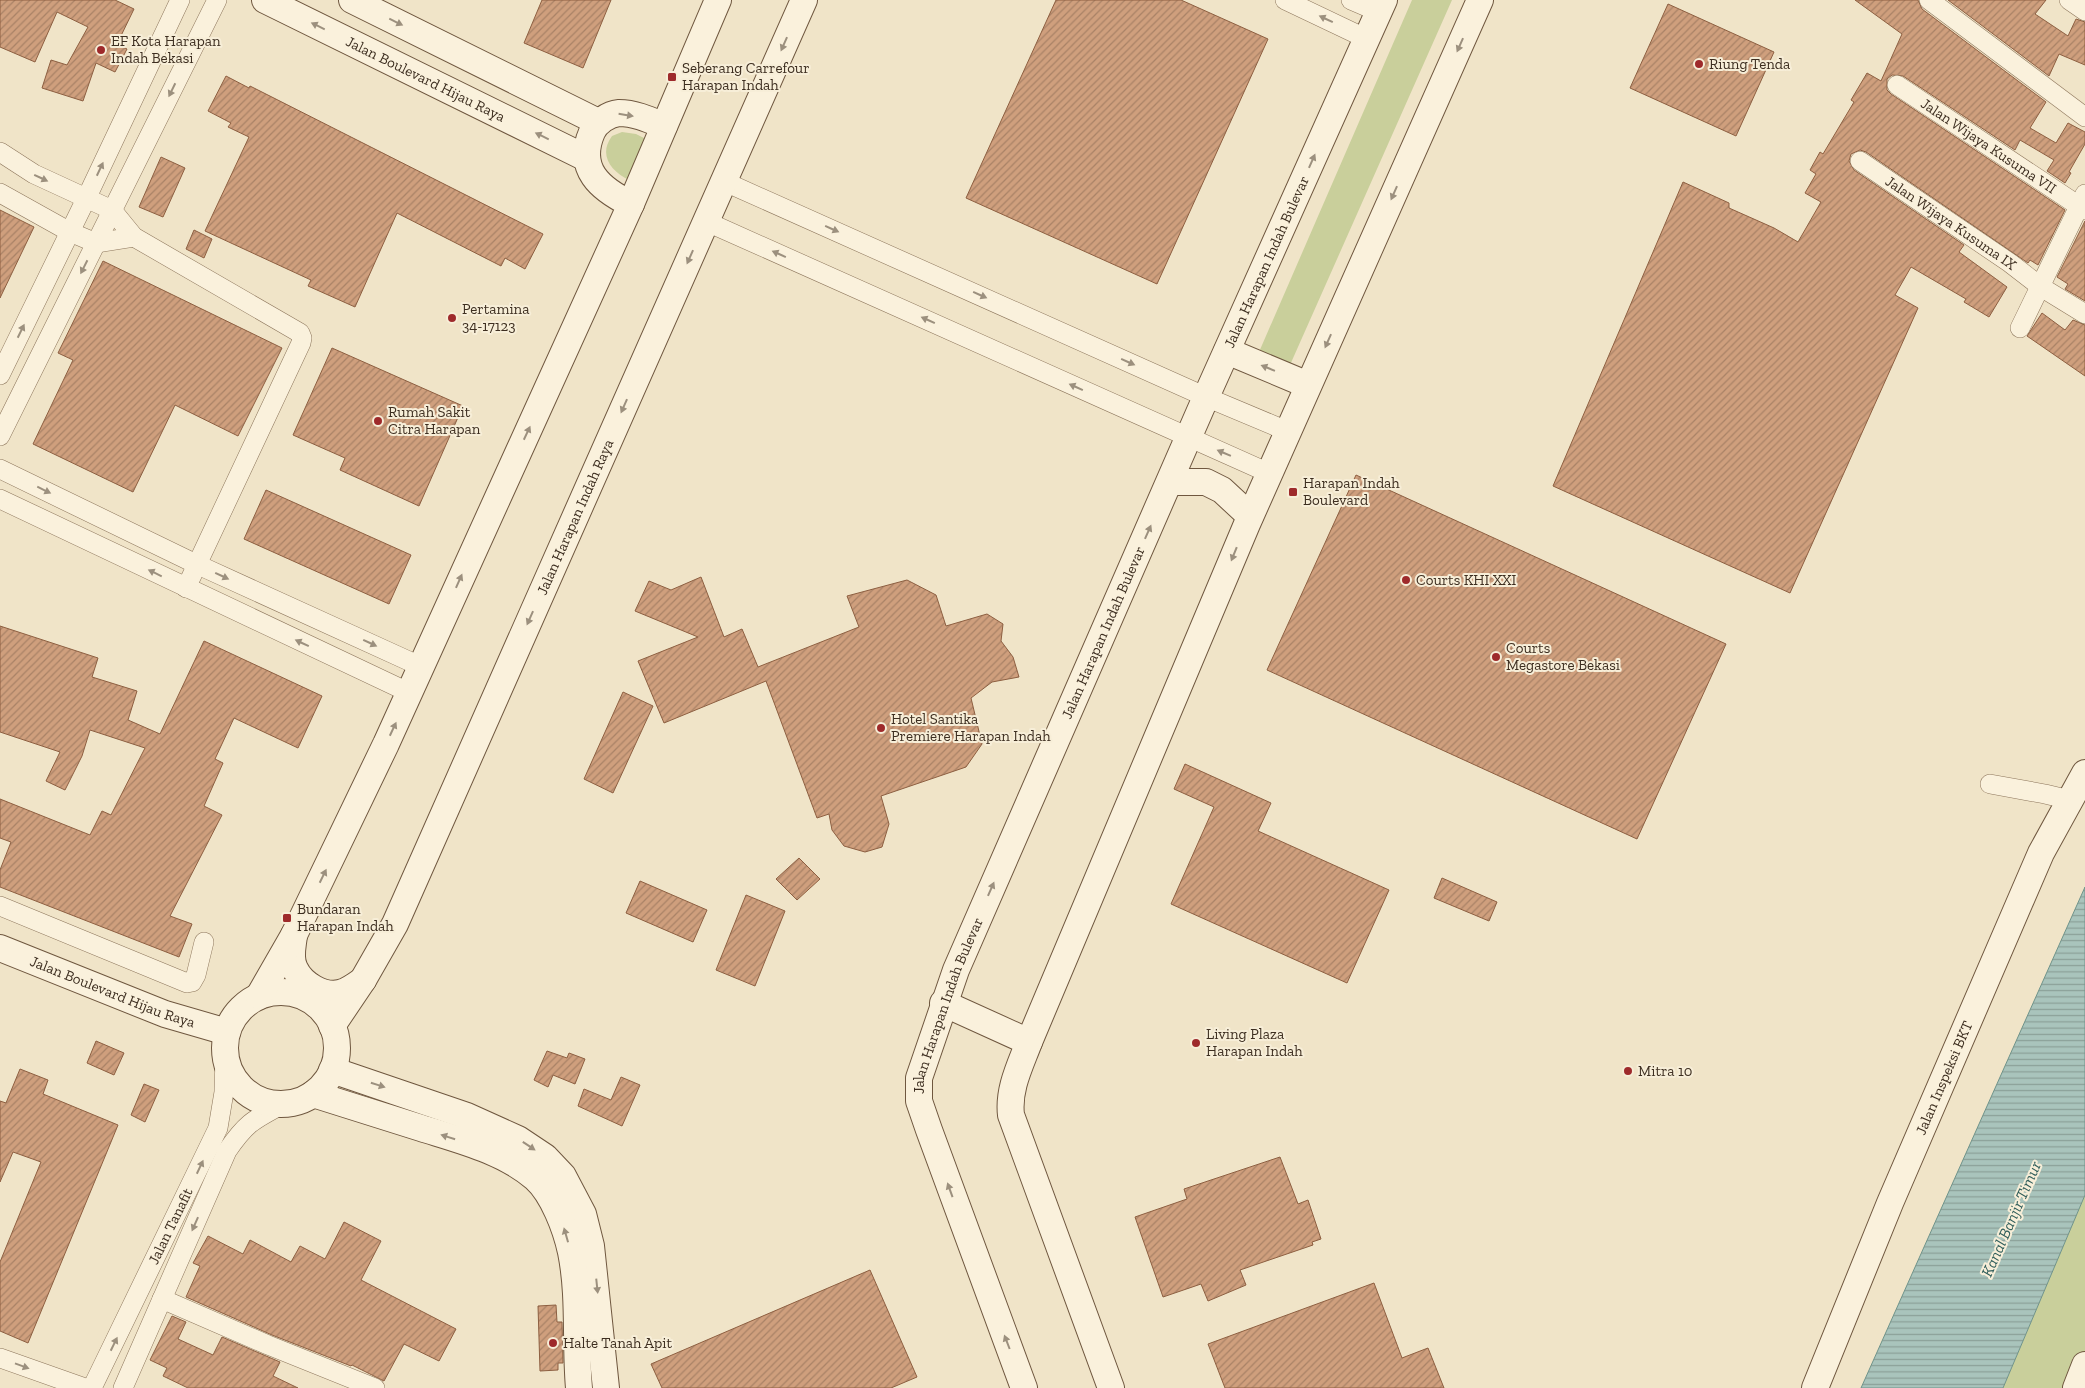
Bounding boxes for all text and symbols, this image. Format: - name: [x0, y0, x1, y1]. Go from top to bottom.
- one-way arrow: [1319, 15, 1333, 23]
- one-way arrow: [389, 18, 403, 26]
- one-way arrow: [310, 22, 325, 30]
- place label: EF Kota Harapan Indah Bekasi: [111, 32, 221, 67]
- street label: Jalan Boulevard Hijau Raya: [343, 32, 508, 126]
- one-way arrow: [779, 37, 787, 51]
- one-way arrow: [1456, 37, 1465, 52]
- marker: EF Kota Harapan Indah Bekasi: [95, 44, 107, 56]
- place label: Riung Tenda: [1709, 55, 1790, 73]
- marker: Riung Tenda: [1693, 58, 1705, 70]
- place label: Seberang Carrefour Harapan Indah: [682, 59, 810, 94]
- marker: Seberang Carrefour Harapan Indah: [666, 71, 678, 83]
- one-way arrow: [168, 83, 176, 98]
- street label: Jalan Wijaya Kusuma VII: [1917, 94, 2060, 197]
- one-way arrow: [619, 111, 635, 119]
- one-way arrow: [535, 132, 549, 140]
- one-way arrow: [1308, 154, 1316, 168]
- one-way arrow: [97, 162, 105, 176]
- street label: Jalan Wijaya Kusuma IX: [1882, 172, 2020, 274]
- one-way arrow: [34, 173, 49, 182]
- street label: Jalan Harapan Indah Bulevar: [1220, 173, 1313, 351]
- one-way arrow: [1390, 186, 1398, 200]
- one-way arrow: [825, 226, 839, 234]
- one-way arrow: [685, 250, 693, 264]
- one-way arrow: [772, 250, 786, 258]
- one-way arrow: [80, 260, 88, 275]
- one-way arrow: [973, 292, 987, 300]
- place label: Pertamina 34-17123: [462, 300, 529, 335]
- marker: Pertamina 34-17123: [446, 312, 458, 324]
- one-way arrow: [921, 315, 935, 323]
- one-way arrow: [18, 324, 26, 338]
- one-way arrow: [1324, 334, 1332, 348]
- one-way arrow: [1121, 358, 1135, 366]
- one-way arrow: [1260, 363, 1275, 371]
- one-way arrow: [1069, 382, 1083, 390]
- one-way arrow: [619, 399, 627, 413]
- place label: Rumah Sakit Citra Harapan: [388, 403, 481, 438]
- marker: Rumah Sakit Citra Harapan: [372, 415, 384, 427]
- one-way arrow: [523, 426, 531, 440]
- street label: Jalan Harapan Indah Raya: [533, 436, 617, 598]
- one-way arrow: [1217, 449, 1231, 457]
- place label: Harapan Indah Boulevard: [1303, 474, 1400, 509]
- one-way arrow: [37, 486, 51, 494]
- marker: Harapan Indah Boulevard: [1287, 486, 1299, 498]
- one-way arrow: [1145, 525, 1153, 539]
- street label: Jalan Harapan Indah Bulevar: [1058, 543, 1149, 722]
- one-way arrow: [1230, 547, 1238, 561]
- one-way arrow: [148, 569, 162, 577]
- place label: Courts KHI XXI: [1416, 571, 1517, 589]
- one-way arrow: [215, 572, 229, 580]
- one-way arrow: [456, 574, 464, 588]
- marker: Courts KHI XXI: [1400, 574, 1412, 586]
- one-way arrow: [525, 611, 533, 625]
- one-way arrow: [295, 638, 309, 646]
- one-way arrow: [362, 639, 377, 648]
- place label: Courts Megastore Bekasi: [1506, 639, 1620, 674]
- marker: Courts Megastore Bekasi: [1490, 651, 1502, 663]
- place label: Hotel Santika Premiere Harapan Indah: [891, 710, 1051, 745]
- one-way arrow: [389, 722, 397, 736]
- marker: Hotel Santika Premiere Harapan Indah: [875, 722, 887, 734]
- one-way arrow: [319, 869, 327, 883]
- one-way arrow: [988, 882, 996, 896]
- place label: Bundaran Harapan Indah: [297, 900, 394, 935]
- marker: Bundaran Harapan Indah: [281, 912, 293, 924]
- street label: Jalan Harapan Indah Bulevar: [910, 915, 987, 1094]
- street label: Jalan Boulevard Hijau Raya: [28, 952, 197, 1031]
- street label: Jalan Inspeksi BKT: [1912, 1018, 1977, 1138]
- place label: Living Plaza Harapan Indah: [1206, 1025, 1303, 1060]
- marker: Living Plaza Harapan Indah: [1190, 1037, 1202, 1049]
- place label: Mitra 10: [1638, 1062, 1692, 1080]
- marker: Mitra 10: [1622, 1065, 1634, 1077]
- one-way arrow: [371, 1082, 386, 1090]
- one-way arrow: [440, 1132, 455, 1140]
- one-way arrow: [522, 1141, 536, 1151]
- water label: Kanal Banjir Timur: [1977, 1158, 2045, 1280]
- one-way arrow: [196, 1160, 204, 1174]
- one-way arrow: [946, 1182, 954, 1197]
- street label: Jalan Tanafit: [144, 1184, 197, 1267]
- one-way arrow: [191, 1217, 199, 1231]
- one-way arrow: [562, 1228, 570, 1243]
- one-way arrow: [593, 1279, 601, 1295]
- place label: Halte Tanah Apit: [563, 1334, 672, 1352]
- one-way arrow: [1003, 1335, 1010, 1350]
- one-way arrow: [110, 1337, 118, 1352]
- marker: Halte Tanah Apit: [547, 1337, 559, 1349]
- one-way arrow: [14, 1363, 29, 1370]

